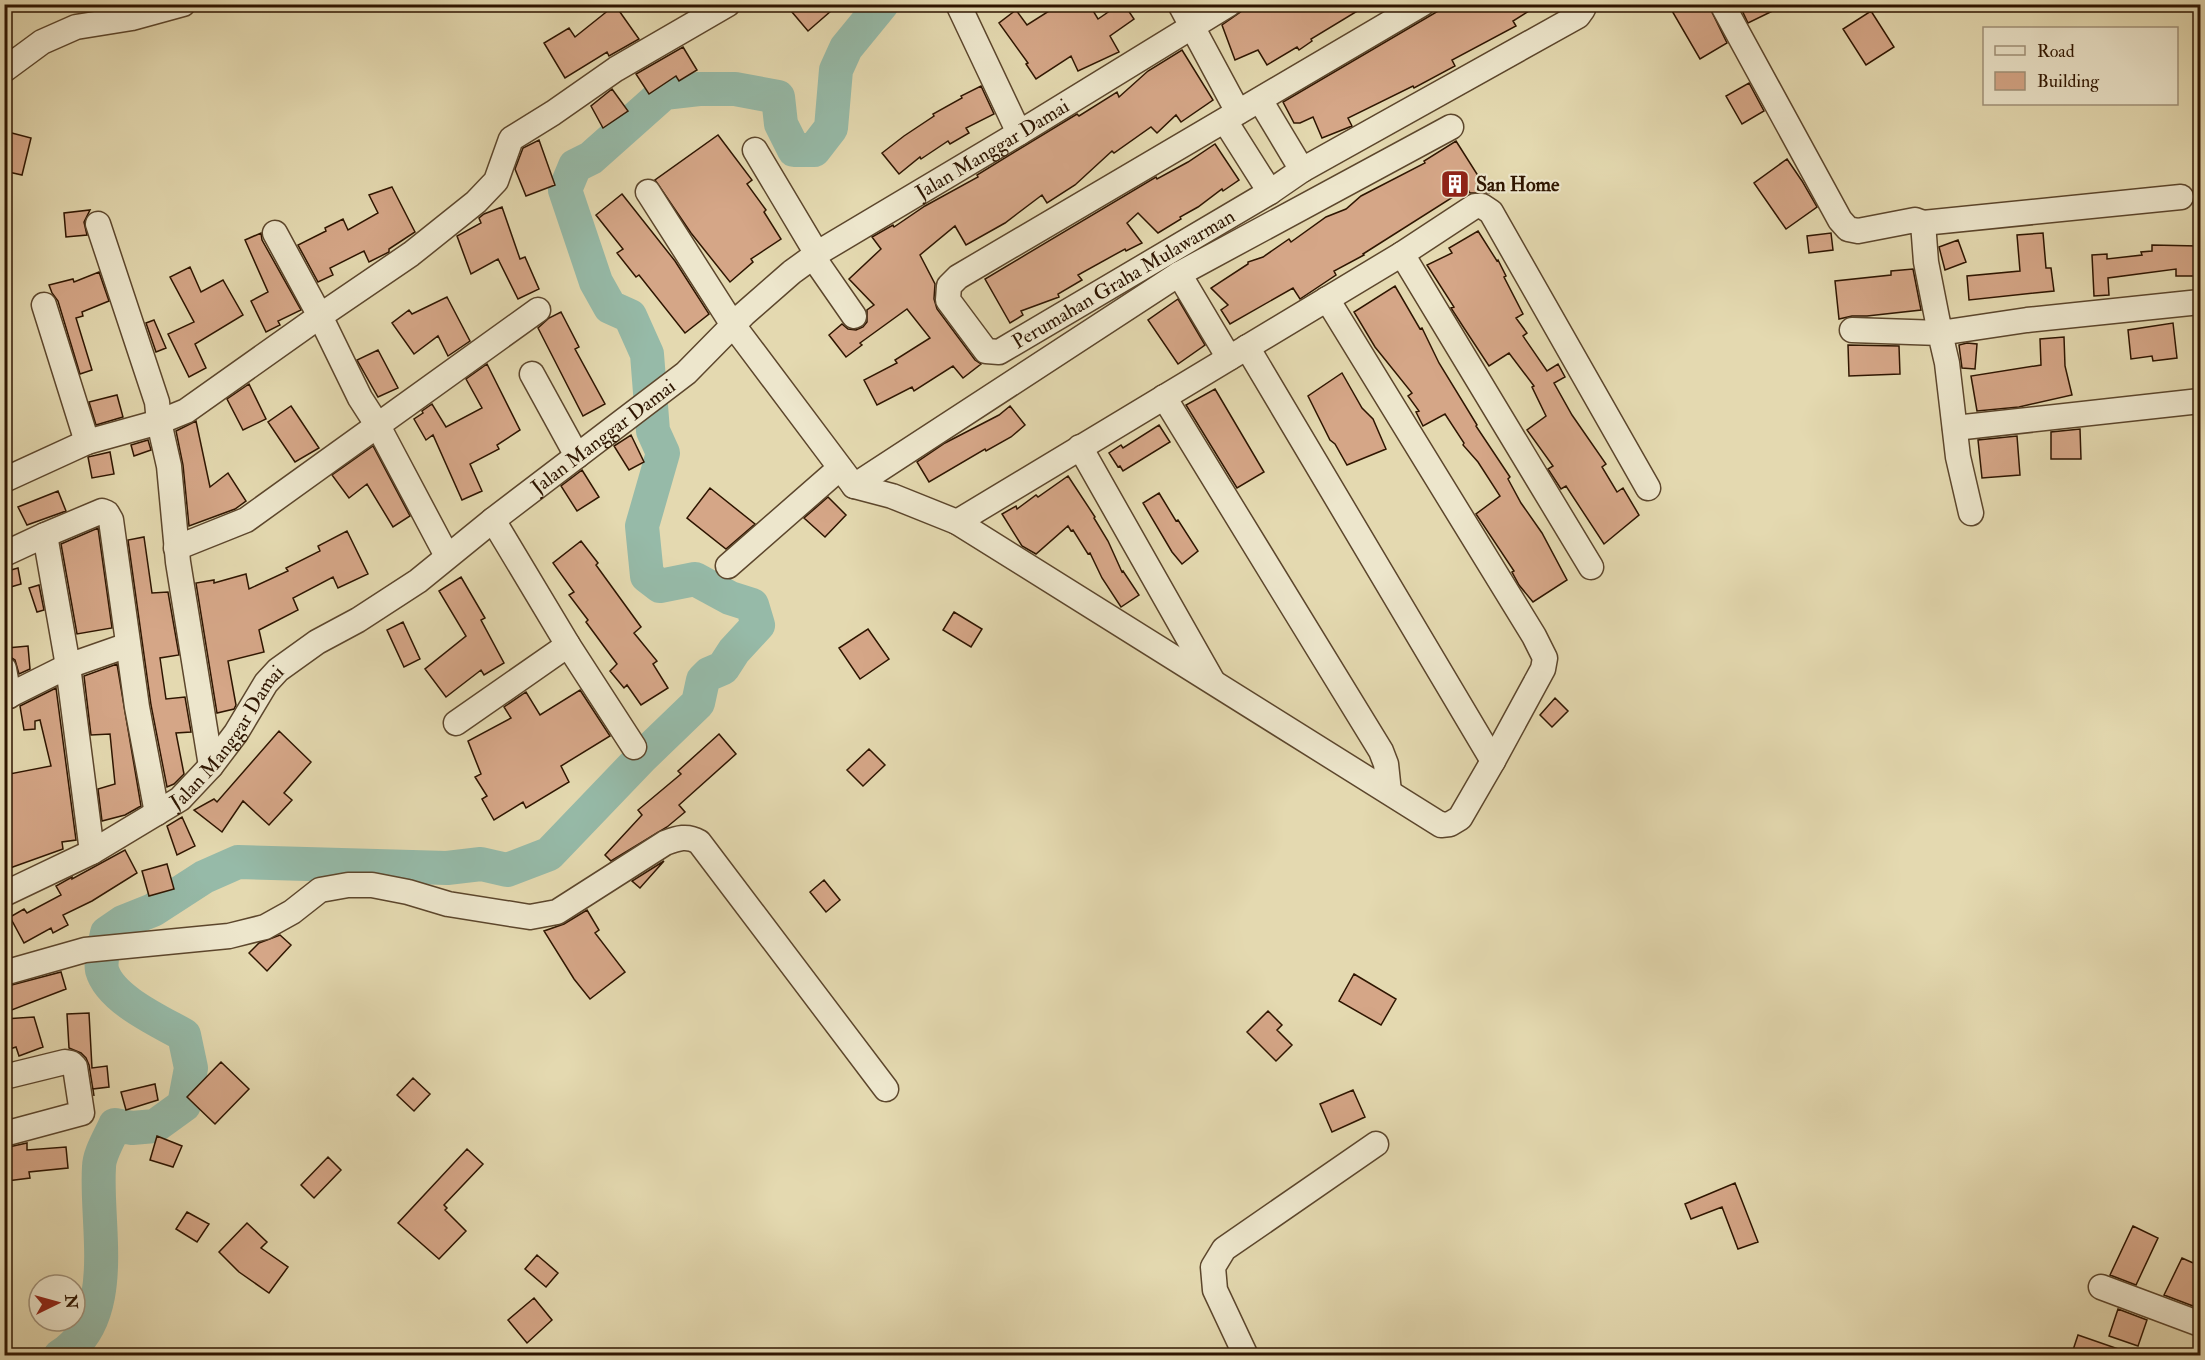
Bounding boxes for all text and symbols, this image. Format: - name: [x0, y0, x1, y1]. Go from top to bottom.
- legend: [1983, 27, 2178, 105]
- text: Road: [2037, 40, 2075, 63]
- text: Building: [2037, 70, 2100, 93]
- street label: Jalan Manggar Damai: [910, 93, 1074, 205]
- building icon: San Home: [1439, 168, 1471, 200]
- place label: San Home: [1476, 172, 1560, 197]
- street label: Perumahan Graha Mulawarman: [1008, 204, 1239, 355]
- street label: Jalan Manggar Damai: [525, 374, 680, 500]
- street label: Jalan Manggar Damai: [165, 660, 289, 816]
- north arrow: [27, 1273, 87, 1333]
- text: N: [60, 1293, 82, 1310]

